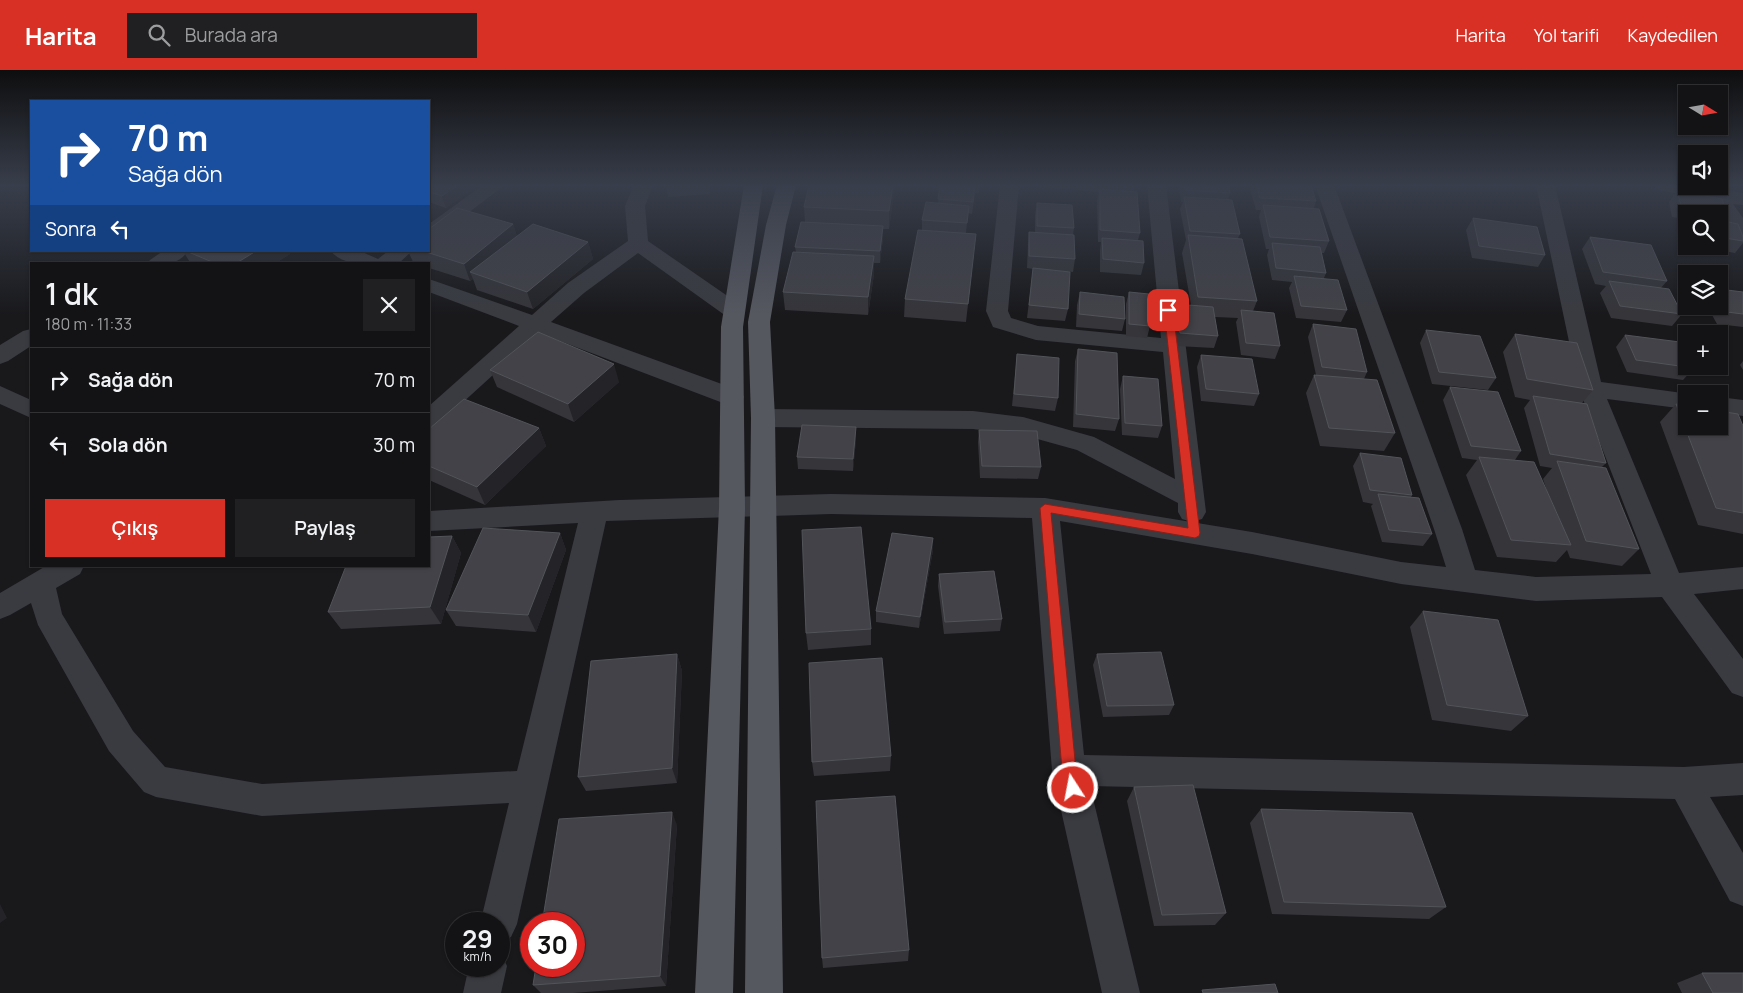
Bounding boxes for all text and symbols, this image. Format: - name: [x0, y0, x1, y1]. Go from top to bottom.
- search box: [127, 13, 477, 58]
- text: Harita: [25, 19, 97, 52]
- icon: search: [145, 21, 173, 49]
- text: Burada ara: [185, 22, 278, 48]
- text: Harita: [1456, 23, 1506, 47]
- text: Yol tarifi: [1534, 23, 1600, 47]
- text: Kaydedilen: [1628, 23, 1718, 47]
- north arrow: [1678, 85, 1728, 135]
- map controls: [1678, 85, 1728, 435]
- text: 70 m: [128, 114, 208, 162]
- icon: right: [45, 120, 110, 185]
- button: sound: [1678, 145, 1728, 195]
- text: Sağa dön: [128, 159, 223, 189]
- button: search: [1678, 205, 1728, 255]
- icon: left: [106, 215, 134, 243]
- text: Sonra: [45, 216, 96, 242]
- button: layers: [1678, 265, 1728, 315]
- text: 1 dk: [45, 273, 98, 314]
- button: close: [363, 279, 415, 331]
- pin: [1147, 289, 1189, 331]
- icon: arrive: [1154, 296, 1182, 324]
- text: 180 m · 11:33: [45, 313, 132, 335]
- button: +: [1678, 325, 1728, 375]
- icon: right: [45, 366, 73, 394]
- text: Sağa dön: [88, 367, 173, 393]
- text: 70 m: [374, 367, 415, 393]
- button: −: [1678, 385, 1728, 435]
- icon: left: [45, 431, 73, 459]
- text: Sola dön: [88, 432, 168, 458]
- text: 30 m: [373, 432, 415, 458]
- button: Çıkış: [45, 499, 225, 557]
- button: Paylaş: [235, 499, 415, 557]
- position arrow: [1046, 761, 1098, 813]
- speed limit sign: 30: [520, 912, 585, 977]
- text: 29: [462, 921, 493, 956]
- text: km/h: [464, 948, 491, 965]

